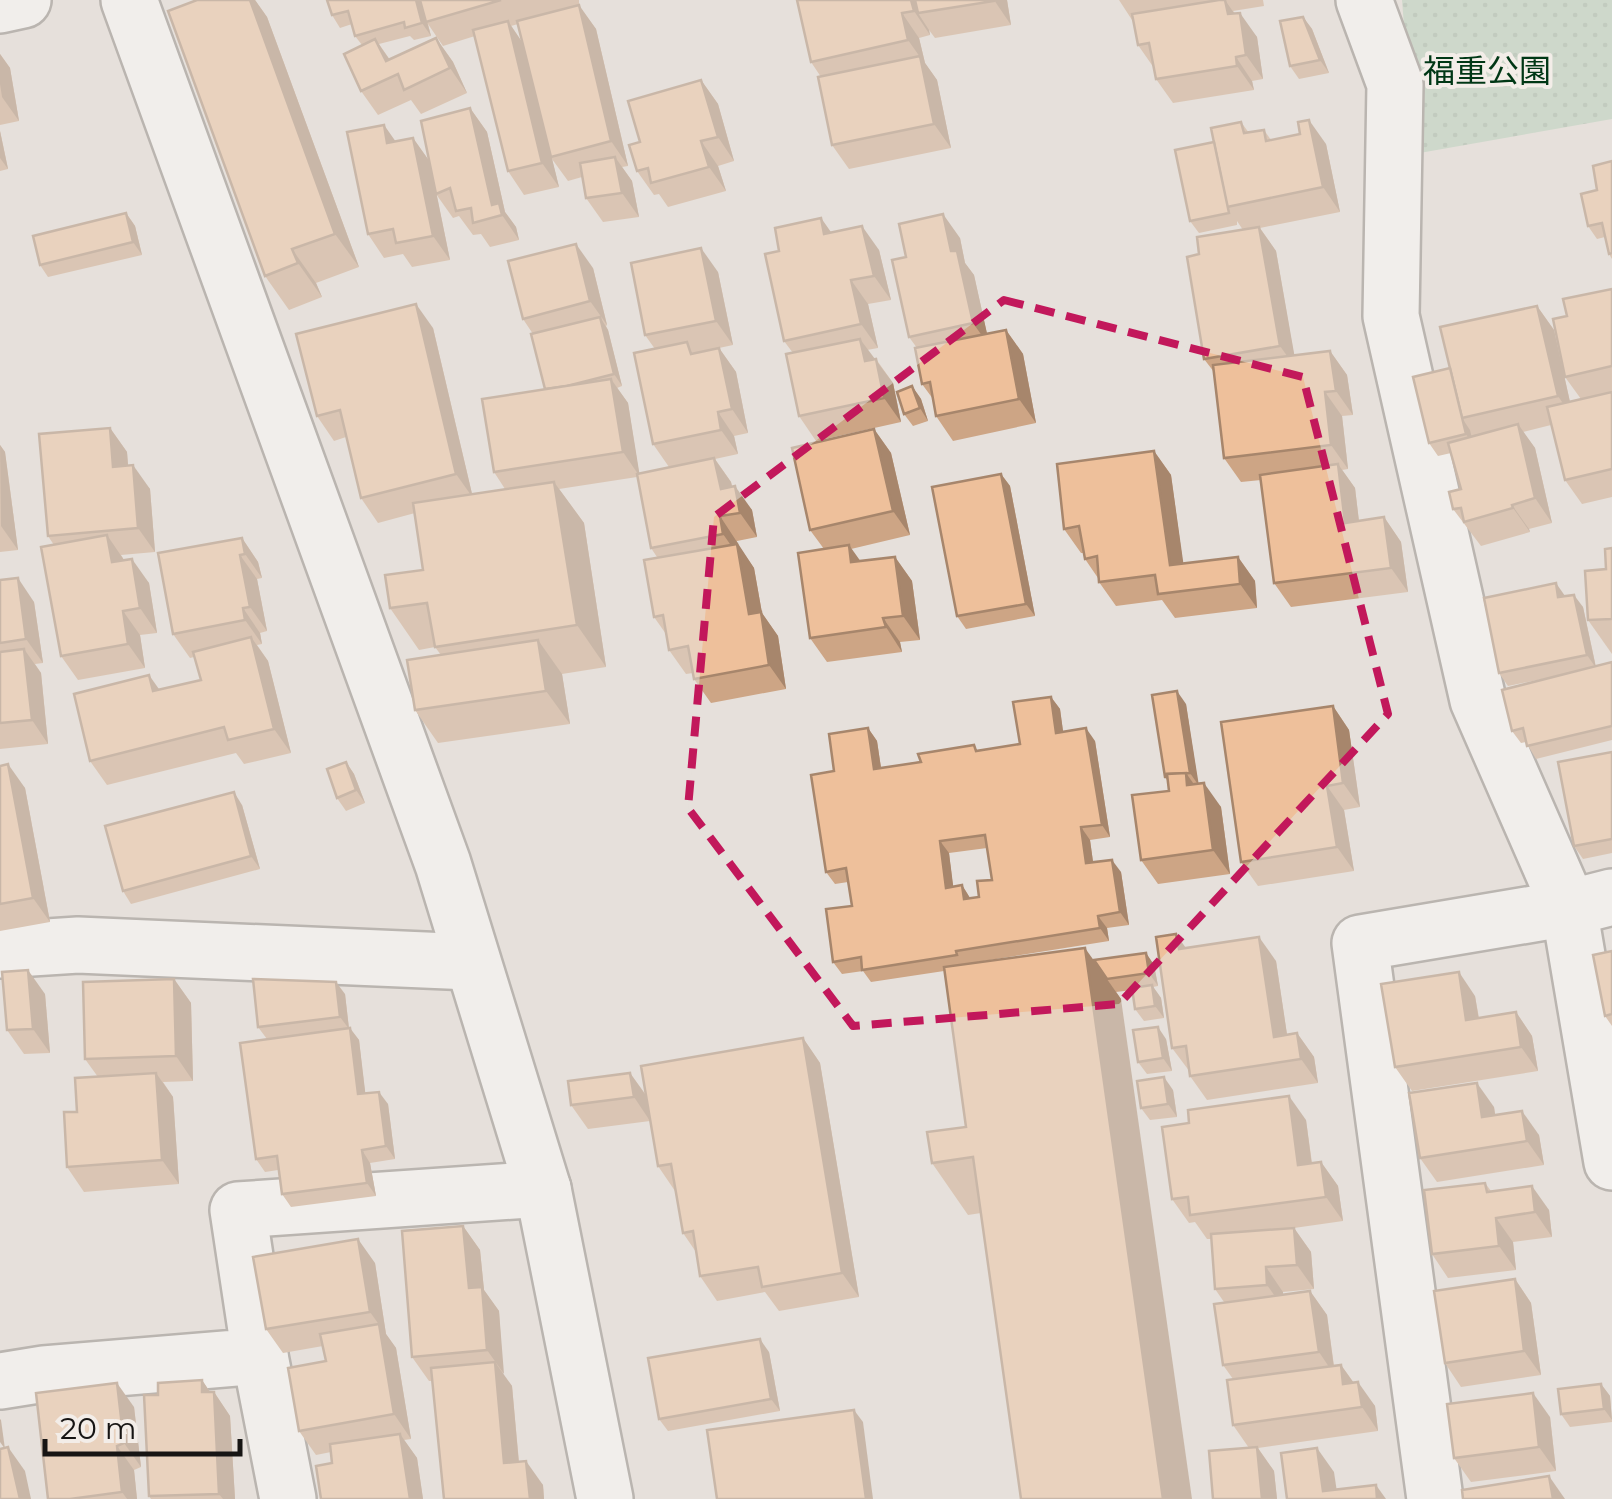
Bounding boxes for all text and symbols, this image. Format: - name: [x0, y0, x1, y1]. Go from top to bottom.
- park label: 福重公園: [1423, 51, 1551, 90]
- scale bar: [45, 1394, 240, 1456]
- text: 20 m: [60, 1410, 137, 1447]

